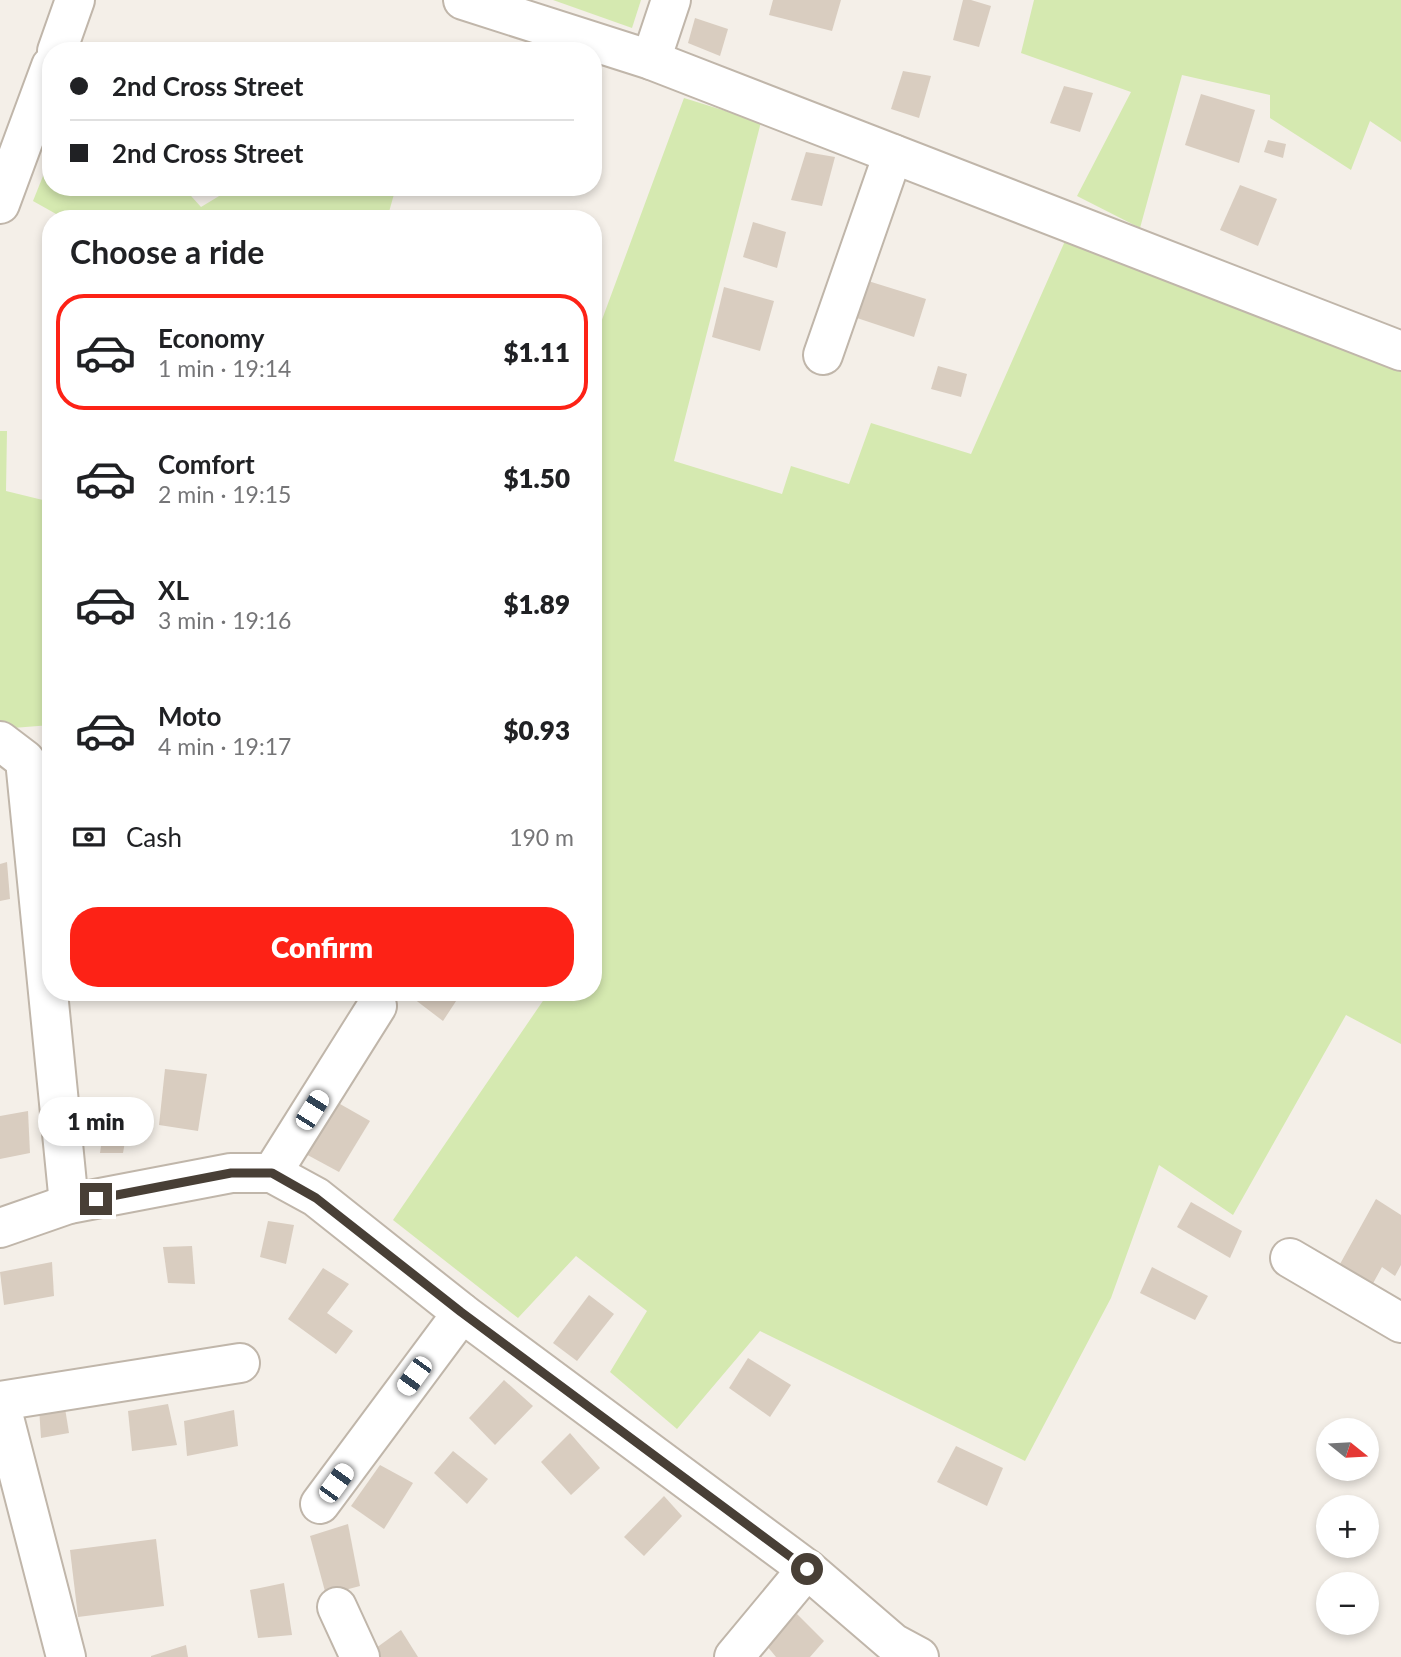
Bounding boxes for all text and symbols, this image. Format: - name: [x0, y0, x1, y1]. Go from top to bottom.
- text: 2nd Cross Street: [112, 70, 303, 102]
- text: 2nd Cross Street: [112, 137, 303, 169]
- text: Choose a ride: [70, 232, 264, 271]
- icon: car: [74, 321, 137, 384]
- text: Economy: [158, 322, 264, 354]
- text: $1.11: [503, 336, 570, 368]
- text: 1 min · 19:14: [158, 354, 291, 382]
- icon: car: [74, 447, 137, 510]
- text: Comfort: [158, 448, 255, 480]
- text: $1.50: [503, 462, 570, 494]
- text: 2 min · 19:15: [158, 480, 291, 508]
- icon: car: [74, 573, 137, 636]
- text: XL: [158, 574, 189, 606]
- text: $1.89: [503, 588, 570, 620]
- text: 3 min · 19:16: [158, 606, 291, 634]
- icon: car: [74, 699, 137, 762]
- text: Moto: [158, 700, 221, 732]
- text: $0.93: [503, 714, 570, 746]
- text: 4 min · 19:17: [158, 732, 291, 760]
- icon: cash: [70, 818, 108, 856]
- text: Cash: [126, 821, 182, 853]
- text: 190 m: [509, 823, 574, 851]
- button: Confirm: [70, 907, 574, 987]
- car: [292, 1087, 333, 1133]
- callout: 1 min: [38, 1098, 154, 1146]
- text: 1 min: [67, 1107, 125, 1135]
- route end: [80, 1183, 112, 1215]
- car: [394, 1353, 435, 1399]
- north arrow: [1316, 1418, 1379, 1480]
- map controls: [1316, 1418, 1379, 1635]
- car: [316, 1460, 357, 1506]
- button: +: [1316, 1495, 1379, 1558]
- route start: [791, 1553, 823, 1585]
- button: −: [1316, 1572, 1379, 1635]

